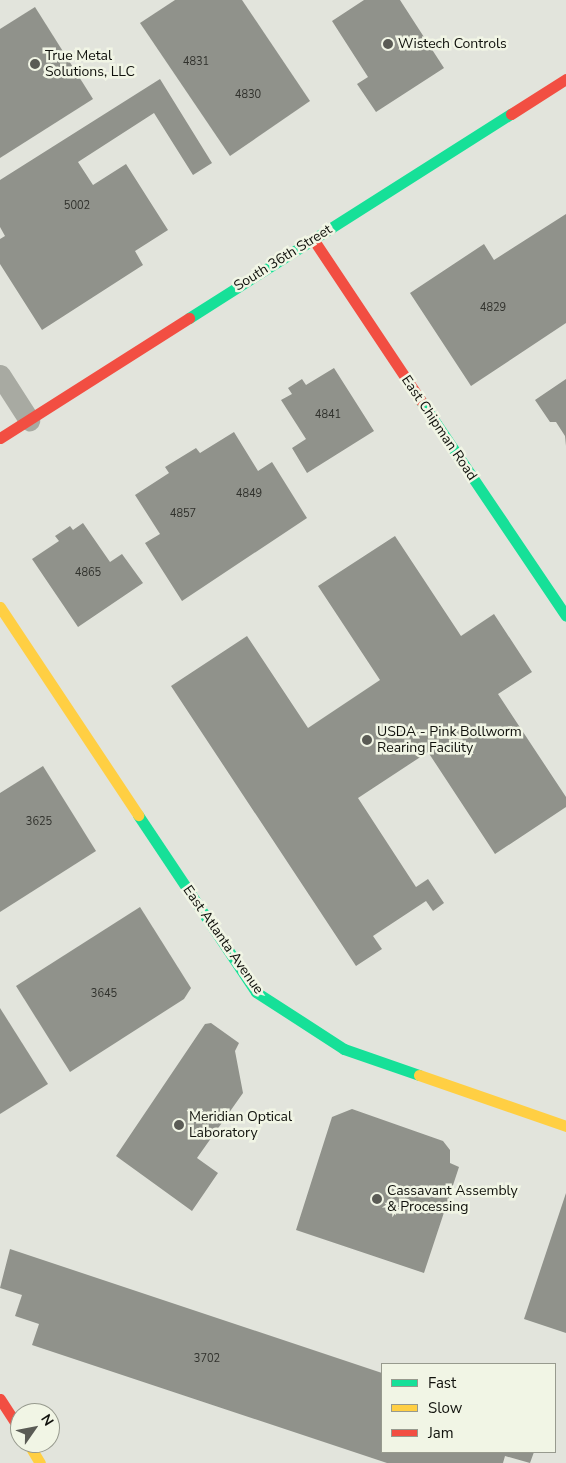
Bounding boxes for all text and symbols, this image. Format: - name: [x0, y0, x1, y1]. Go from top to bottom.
- place label: Wistech Controls: [398, 36, 507, 52]
- marker: Wistech Controls: [382, 38, 394, 50]
- place label: True Metal Solutions, LLC: [45, 48, 135, 80]
- house number: 4831: [183, 55, 209, 69]
- marker: True Metal Solutions, LLC: [29, 58, 41, 70]
- house number: 4830: [235, 88, 261, 102]
- house number: 5002: [64, 199, 90, 213]
- street label: South 36th Street: [231, 221, 335, 295]
- house number: 4829: [480, 301, 506, 315]
- street label: East Chipman Road: [398, 372, 480, 484]
- house number: 4841: [315, 408, 341, 422]
- house number: 4849: [236, 487, 262, 501]
- house number: 4857: [170, 507, 196, 521]
- house number: 4865: [75, 566, 101, 580]
- place label: USDA - Pink Bollworm Rearing Facility: [377, 724, 522, 756]
- marker: USDA - Pink Bollworm Rearing Facility: [361, 734, 373, 746]
- house number: 3625: [26, 815, 52, 829]
- street label: East Atlanta Avenue: [179, 882, 267, 998]
- house number: 3645: [91, 987, 117, 1001]
- place label: Meridian Optical Laboratory: [189, 1109, 292, 1142]
- marker: Meridian Optical Laboratory: [173, 1119, 185, 1131]
- place label: Cassavant Assembly & Processing: [387, 1183, 518, 1216]
- marker: Cassavant Assembly & Processing: [371, 1193, 383, 1205]
- house number: 3702: [194, 1352, 220, 1366]
- legend: [381, 1363, 556, 1453]
- text: Fast: [428, 1373, 456, 1393]
- text: Slow: [428, 1398, 462, 1418]
- north arrow: [10, 1403, 60, 1453]
- text: N: [36, 1411, 58, 1430]
- text: Jam: [428, 1423, 454, 1443]

